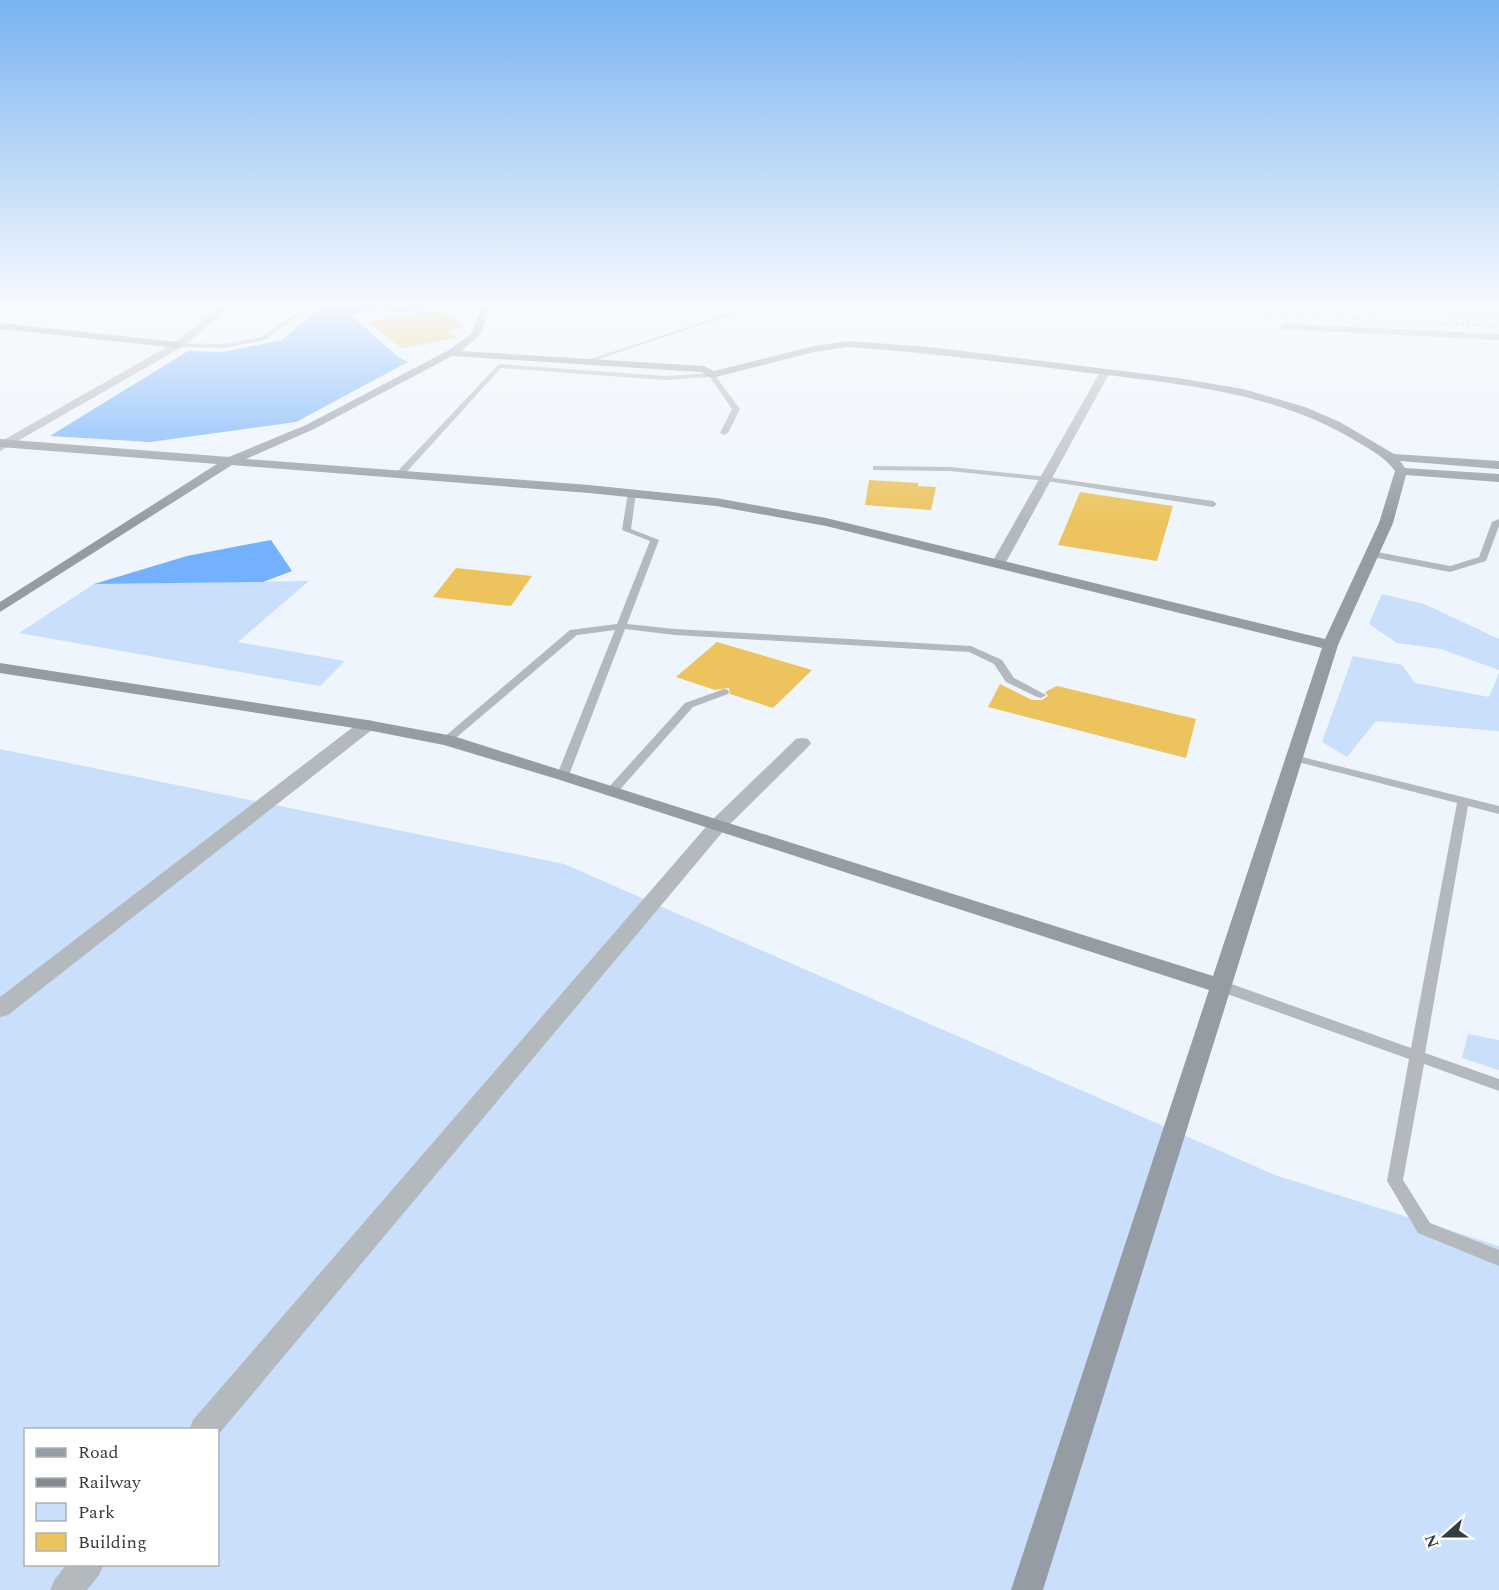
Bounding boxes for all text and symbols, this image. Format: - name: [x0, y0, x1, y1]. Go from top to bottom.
- legend: [24, 1428, 219, 1566]
- text: Road: [78, 1439, 119, 1466]
- text: Railway: [78, 1469, 142, 1496]
- text: Park: [78, 1499, 115, 1526]
- north arrow: [1415, 1506, 1475, 1566]
- text: Building: [78, 1529, 147, 1556]
- text: N: [1418, 1531, 1445, 1551]

